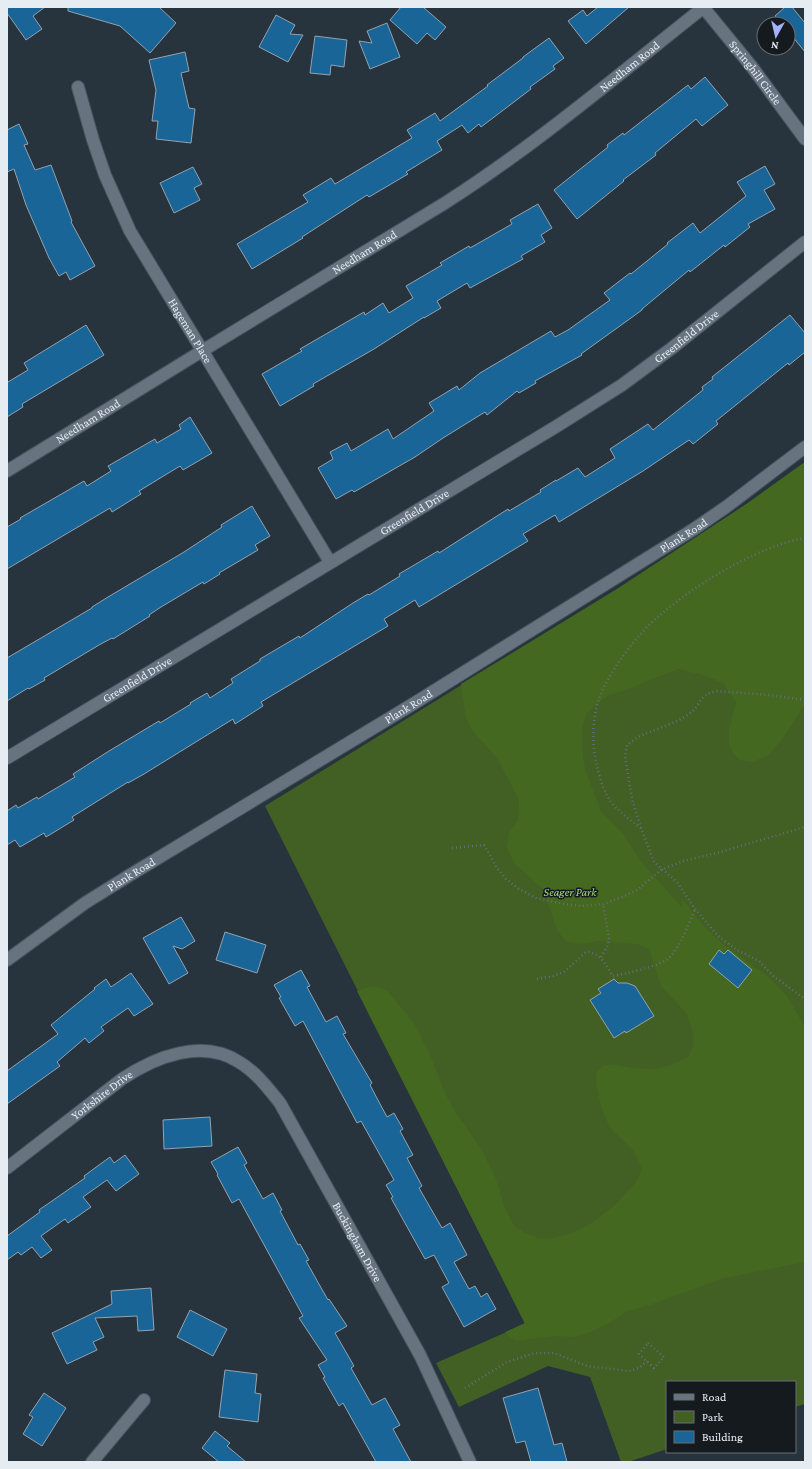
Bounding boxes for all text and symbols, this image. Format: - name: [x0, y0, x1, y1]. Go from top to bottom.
- north arrow: [756, 16, 796, 56]
- street label: Needham Road: [597, 38, 663, 95]
- street label: Springhill Circle: [726, 38, 784, 108]
- text: N: [770, 39, 779, 52]
- street label: Needham Road: [329, 227, 400, 277]
- street label: Hageman Place: [165, 296, 215, 366]
- street label: Greenfield Drive: [651, 307, 721, 366]
- street label: Needham Road: [53, 396, 123, 446]
- street label: Greenfield Drive: [377, 486, 452, 538]
- street label: Plank Road: [657, 515, 710, 556]
- street label: Greenfield Drive: [100, 653, 174, 706]
- street label: Plank Road: [382, 686, 436, 727]
- street label: Plank Road: [105, 854, 158, 894]
- park label: Seager Park: [544, 885, 597, 899]
- street label: Yorkshire Drive: [69, 1067, 135, 1123]
- street label: Buckingham Drive: [330, 1200, 385, 1284]
- legend: [666, 1381, 796, 1453]
- text: Road: [702, 1390, 727, 1404]
- text: Park: [702, 1410, 724, 1424]
- text: Building: [702, 1430, 743, 1444]

